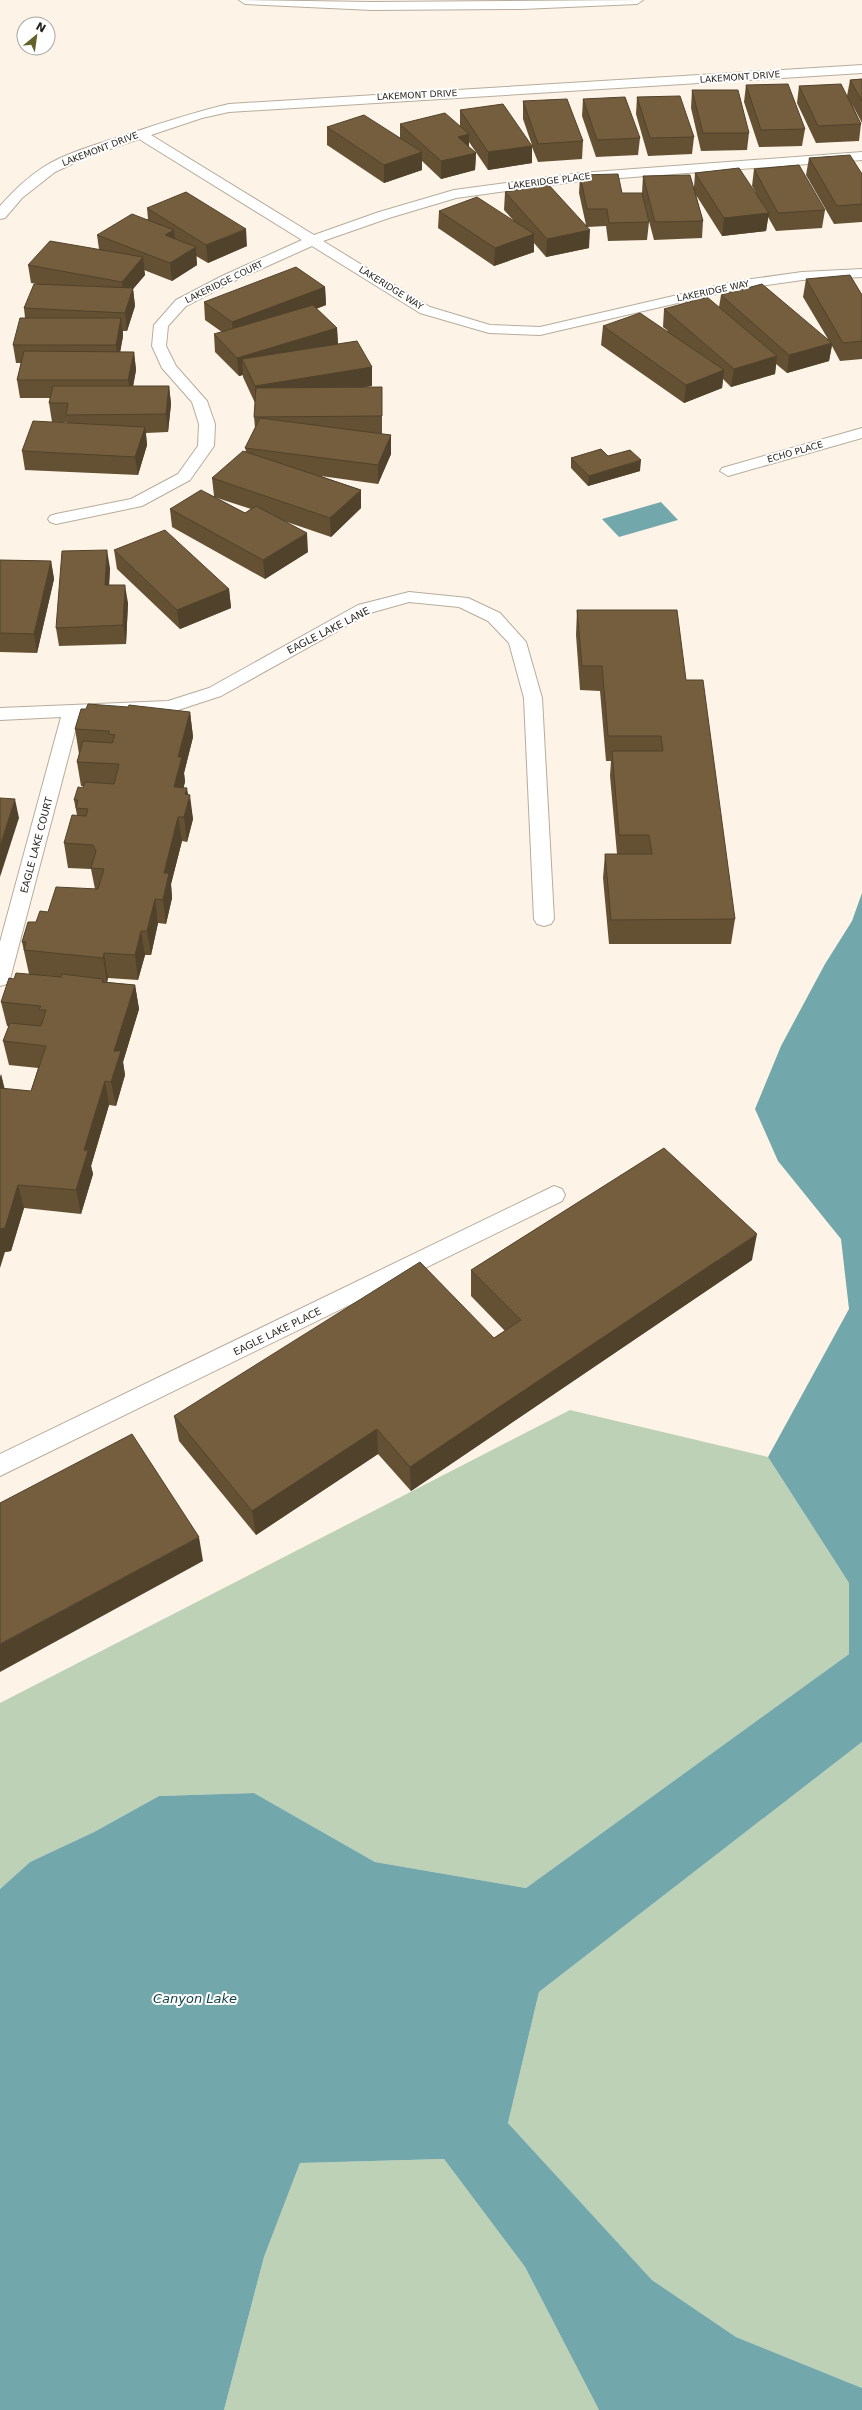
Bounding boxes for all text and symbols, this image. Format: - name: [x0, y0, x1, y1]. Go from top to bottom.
- north arrow: [16, 16, 56, 56]
- text: N: [33, 20, 48, 36]
- street label: LAKEMONT DRIVE: [699, 69, 781, 85]
- street label: LAKEMONT DRIVE: [376, 88, 458, 102]
- street label: LAKEMONT DRIVE: [61, 130, 140, 168]
- street label: LAKERIDGE PLACE: [507, 171, 591, 191]
- street label: LAKERIDGE COURT: [183, 259, 265, 305]
- street label: LAKERIDGE WAY: [357, 264, 425, 312]
- street label: LAKERIDGE WAY: [676, 278, 751, 304]
- street label: ECHO PLACE: [766, 439, 824, 465]
- street label: EAGLE LAKE LANE: [285, 605, 371, 656]
- street label: EAGLE LAKE COURT: [18, 795, 55, 894]
- street label: EAGLE LAKE PLACE: [232, 1305, 323, 1357]
- water label: Canyon Lake: [153, 1991, 237, 2006]

